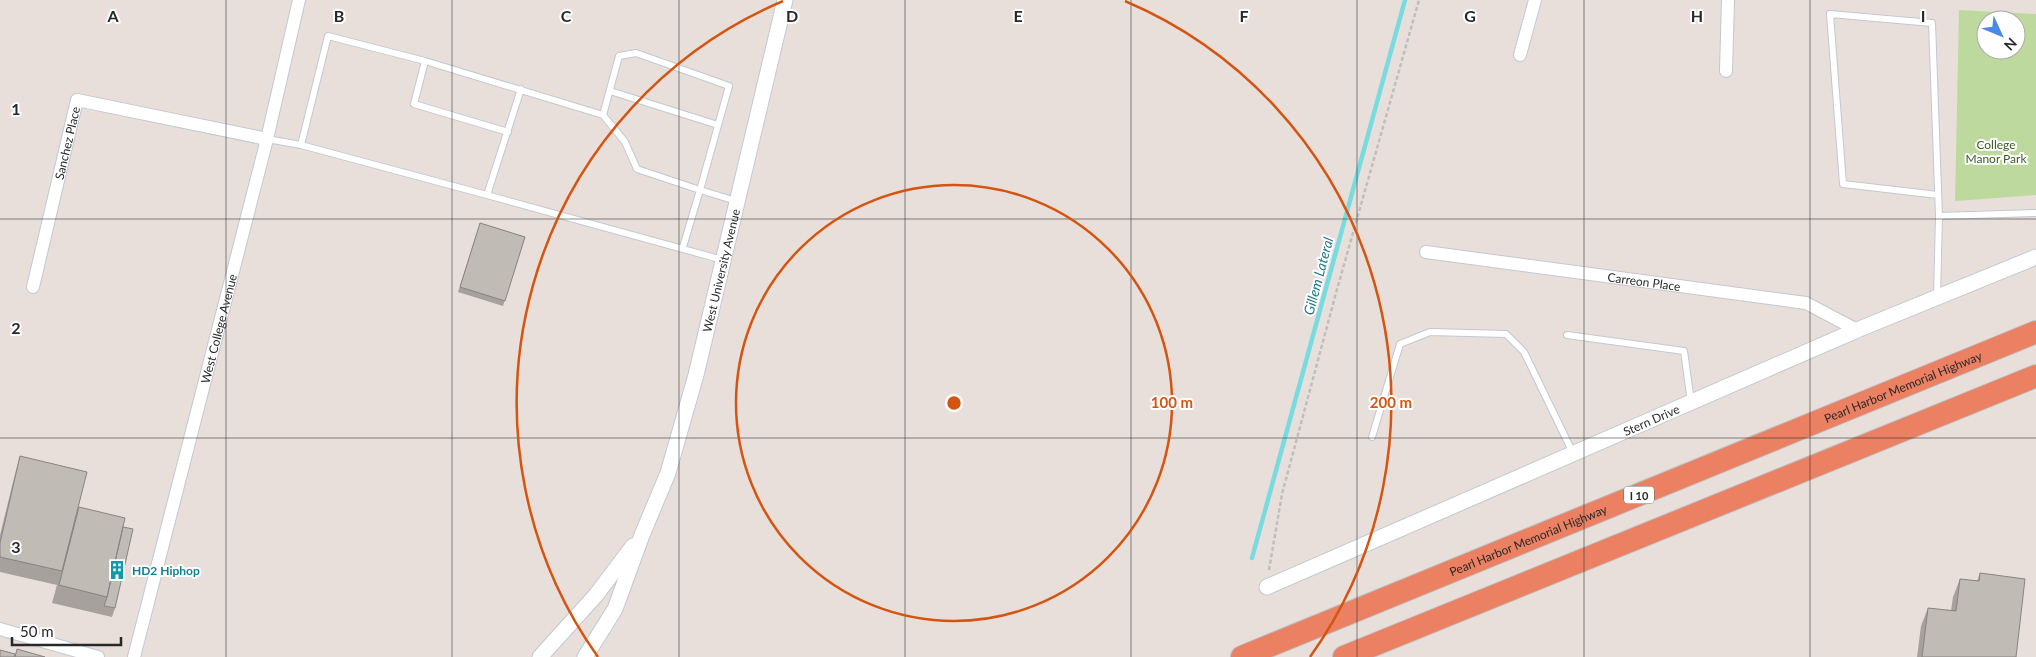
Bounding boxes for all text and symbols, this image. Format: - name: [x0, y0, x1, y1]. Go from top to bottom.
- text: A: [106, 6, 119, 25]
- text: B: [334, 6, 344, 25]
- text: C: [561, 6, 572, 25]
- text: D: [786, 6, 798, 25]
- text: E: [1013, 6, 1023, 25]
- text: F: [1239, 6, 1249, 25]
- text: G: [1464, 6, 1476, 25]
- text: H: [1691, 6, 1703, 25]
- text: I: [1921, 6, 1925, 25]
- north arrow: [1976, 10, 2026, 60]
- text: N: [2001, 35, 2021, 54]
- text: 1: [11, 99, 21, 118]
- street label: Sanchez Place: [51, 105, 83, 181]
- park label: College Manor Park: [1965, 137, 2027, 166]
- street label: West University Avenue: [699, 207, 743, 334]
- water label: Gillem Lateral: [1299, 235, 1337, 317]
- street label: Carreon Place: [1607, 269, 1681, 294]
- street label: West College Avenue: [197, 272, 240, 385]
- text: 2: [11, 318, 21, 337]
- street label: Pearl Harbor Memorial Highway: [1822, 347, 1985, 425]
- text: 100 m: [1151, 393, 1193, 411]
- text: 200 m: [1370, 393, 1412, 411]
- centre of rings: [945, 394, 963, 412]
- street label: Stern Drive: [1621, 401, 1681, 438]
- road number: I 10: [1624, 486, 1654, 504]
- street label: Pearl Harbor Memorial Highway: [1447, 501, 1610, 579]
- text: 3: [11, 537, 21, 556]
- building icon: HD2 Hiphop: [106, 559, 128, 581]
- place label: HD2 Hiphop: [132, 563, 200, 578]
- scale bar: [12, 614, 121, 646]
- text: 50 m: [20, 622, 54, 640]

